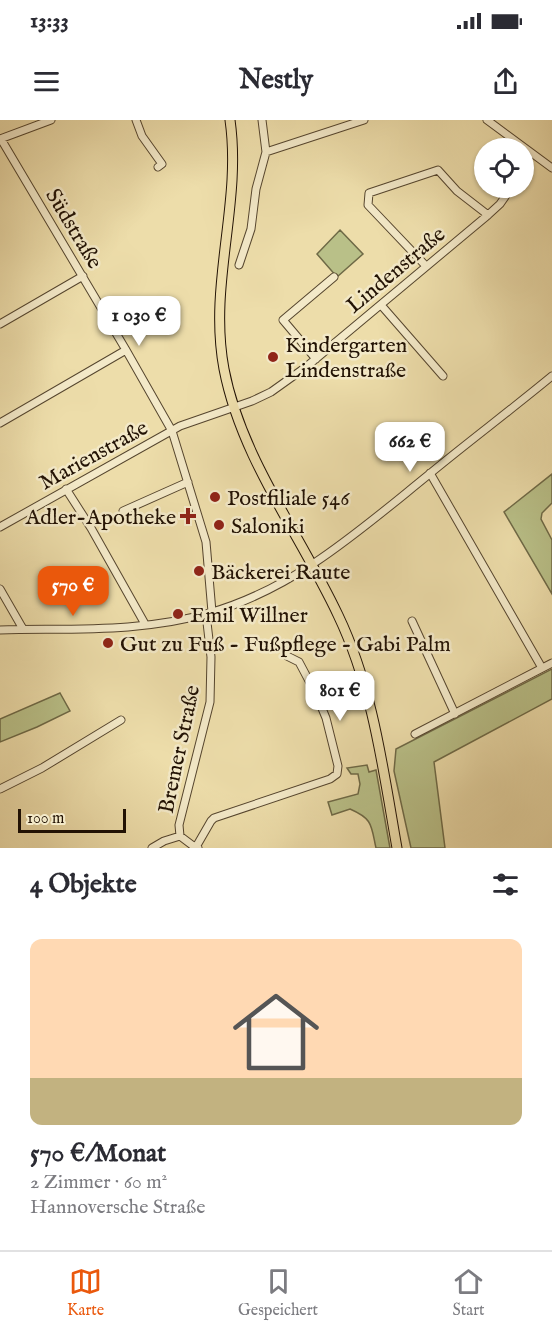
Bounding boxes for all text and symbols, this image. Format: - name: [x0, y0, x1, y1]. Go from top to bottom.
- text: 13:33: [30, 7, 69, 35]
- text: Nestly: [239, 64, 313, 98]
- icon: menu: [30, 65, 63, 98]
- icon: share: [489, 65, 522, 98]
- map controls: [474, 138, 534, 198]
- button: locate: [474, 138, 534, 198]
- street label: Südstraße: [38, 184, 108, 274]
- street label: Lindenstraße: [341, 221, 452, 320]
- pin: 1 030 €: [84, 296, 194, 347]
- text: 1 030 €: [111, 303, 167, 328]
- place label: Kindergarten Lindenstraße: [285, 332, 408, 385]
- marker: Kindergarten Lindenstraße: [266, 350, 280, 364]
- street label: Marienstraße: [35, 414, 153, 497]
- pin: 662 €: [368, 422, 452, 473]
- text: 662 €: [389, 429, 431, 454]
- place label: Postfiliale 546: [227, 485, 350, 513]
- marker: Postfiliale 546: [208, 490, 222, 504]
- place label: Adler-Apotheke: [24, 504, 176, 532]
- marker: Adler-Apotheke: [181, 509, 195, 523]
- place label: Saloniki: [231, 513, 305, 541]
- marker: Saloniki: [212, 518, 226, 532]
- place label: Bäckerei Raute: [211, 559, 350, 587]
- marker: Bäckerei Raute: [192, 564, 206, 578]
- pin: 570 €: [31, 566, 115, 617]
- text: 570 €: [52, 573, 94, 598]
- place label: Emil Willner: [190, 602, 308, 630]
- marker: Emil Willner: [171, 607, 185, 621]
- place label: Gut zu Fuß - Fußpflege - Gabi Palm: [120, 631, 451, 659]
- marker: Gut zu Fuß - Fußpflege - Gabi Palm: [101, 636, 115, 650]
- pin: 801 €: [298, 671, 382, 722]
- text: 801 €: [319, 678, 361, 703]
- street label: Bremer Straße: [153, 683, 207, 816]
- scale bar: [18, 806, 126, 834]
- text: 100 m: [27, 809, 64, 829]
- text: 4 Objekte: [30, 868, 137, 901]
- icon: filters: [489, 868, 522, 901]
- icon: home: [222, 978, 330, 1086]
- text: 570 €/Monat: [30, 1137, 166, 1170]
- text: 2 Zimmer · 60 m²: [30, 1170, 167, 1195]
- text: Hannoversche Straße: [30, 1195, 205, 1220]
- tab: Karte: [67, 1265, 104, 1321]
- tab: Gespeichert: [238, 1265, 318, 1321]
- tab: Start: [452, 1265, 485, 1321]

